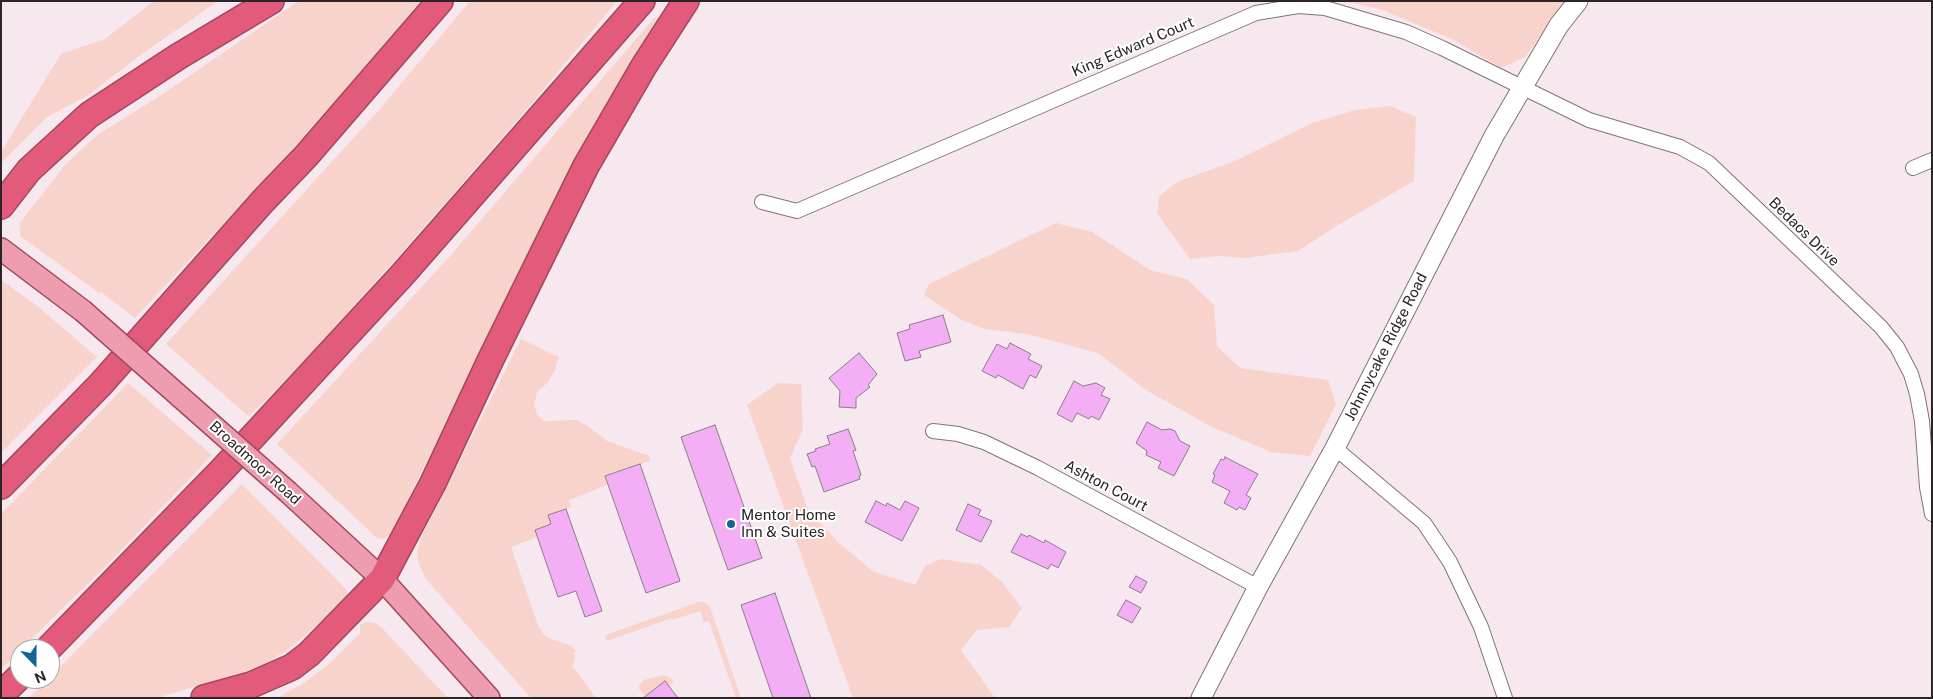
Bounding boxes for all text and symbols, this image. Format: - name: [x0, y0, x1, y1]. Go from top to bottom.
- street label: King Edward Court: [1069, 13, 1197, 81]
- street label: Bedaos Drive: [1765, 194, 1843, 270]
- street label: Johnnycake Ridge Road: [1341, 270, 1431, 424]
- street label: Broadmoor Road: [206, 417, 304, 509]
- street label: Ashton Court: [1061, 457, 1151, 515]
- place label: Mentor Home Inn & Suites: [741, 506, 836, 541]
- marker: Mentor Home Inn & Suites: [725, 518, 737, 530]
- north arrow: [10, 639, 60, 689]
- text: N: [32, 668, 48, 686]

